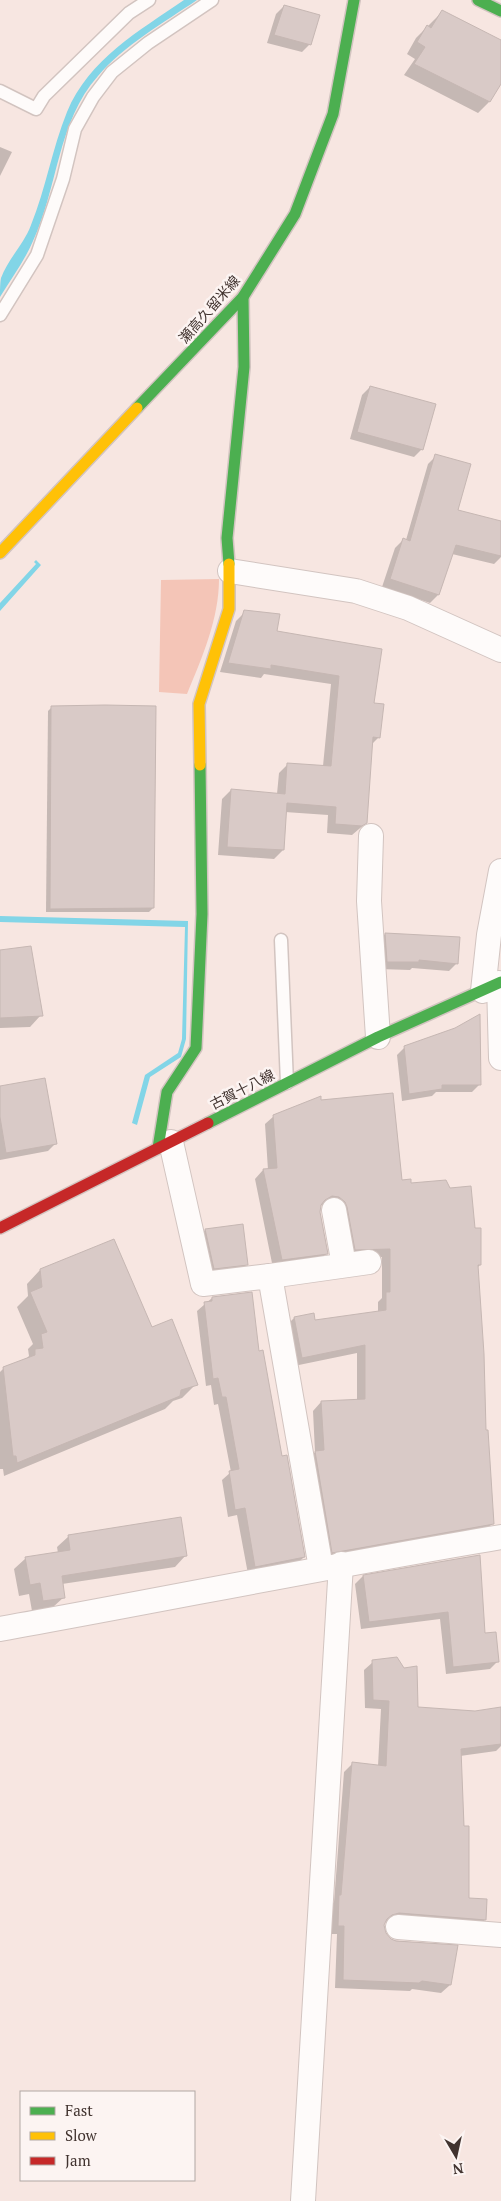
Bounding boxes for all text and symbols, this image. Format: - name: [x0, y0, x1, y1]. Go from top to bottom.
- street label: 瀬高久留米線: [174, 271, 244, 347]
- street label: 古賀十八線: [207, 1065, 277, 1113]
- legend: [20, 2091, 195, 2181]
- text: Fast: [65, 2100, 93, 2120]
- text: Slow: [65, 2125, 98, 2145]
- north arrow: [431, 2131, 481, 2181]
- text: Jam: [65, 2150, 91, 2170]
- text: N: [451, 2159, 465, 2180]

